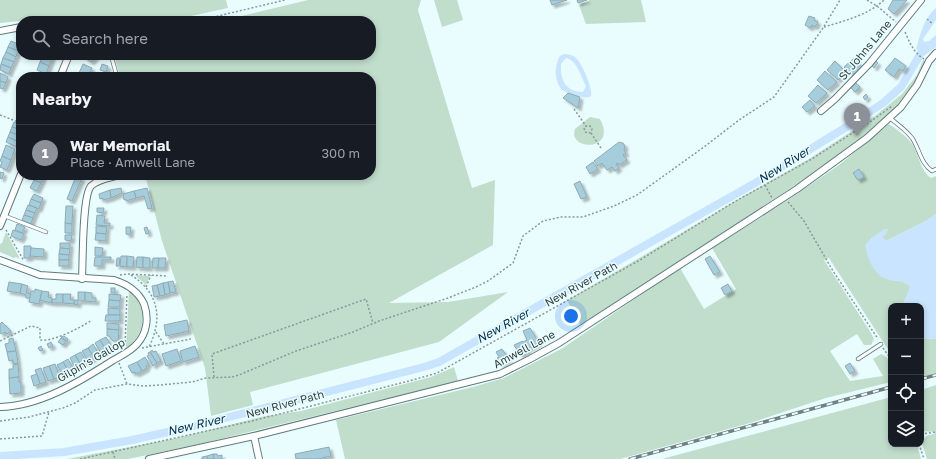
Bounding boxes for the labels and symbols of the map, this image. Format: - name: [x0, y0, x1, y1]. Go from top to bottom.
- street label: St Johns Lane: [836, 17, 894, 82]
- pin: 1: [844, 103, 870, 136]
- water label: New River: [755, 142, 814, 186]
- street label: New River Path: [542, 258, 619, 309]
- water label: New River: [474, 304, 534, 346]
- your location: [561, 306, 581, 326]
- street label: Amwell Lane: [491, 327, 557, 370]
- street label: Gilpin's Gallop: [55, 335, 127, 384]
- street label: New River Path: [244, 387, 325, 420]
- water label: New River: [166, 410, 228, 438]

